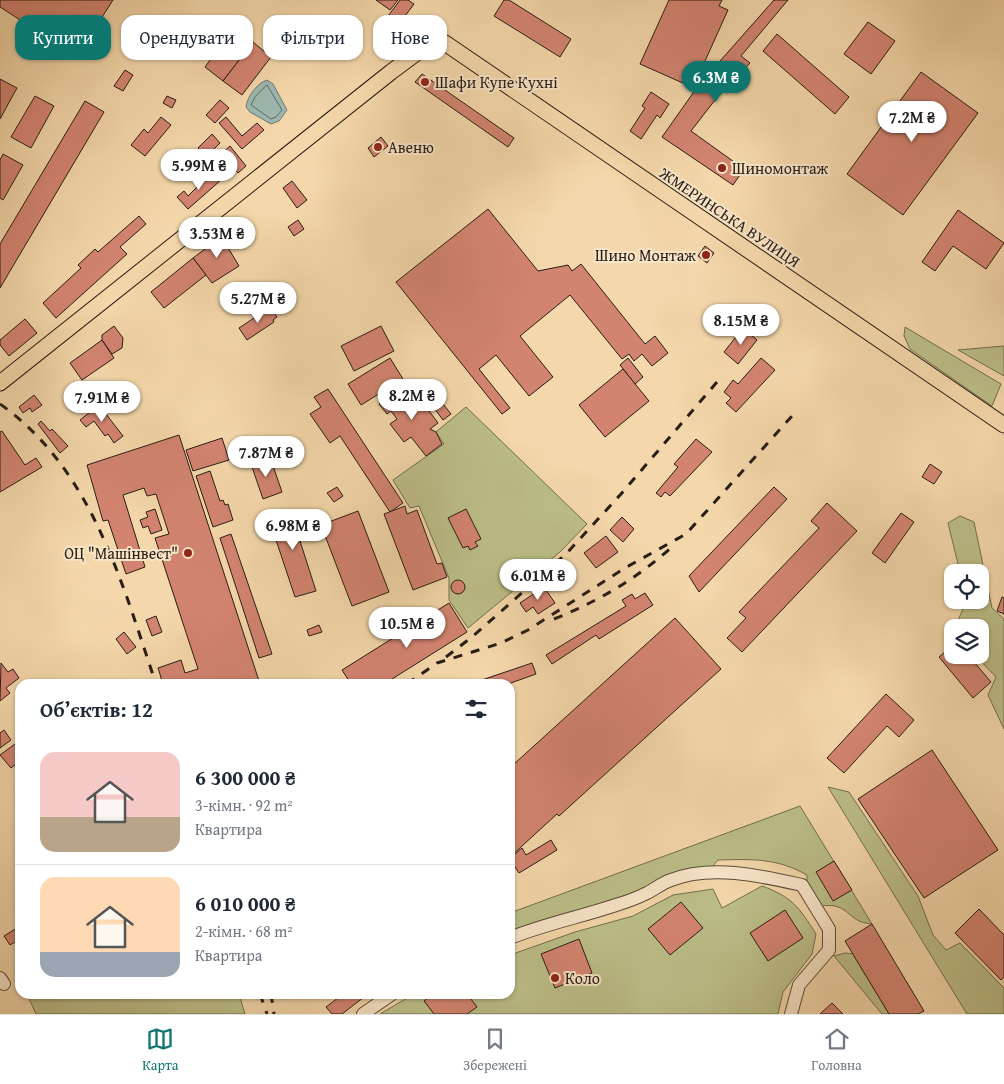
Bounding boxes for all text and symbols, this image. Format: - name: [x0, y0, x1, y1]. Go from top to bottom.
- chip: Купити: [15, 15, 111, 60]
- chip: Орендувати: [121, 15, 253, 60]
- chip: Фільтри: [263, 15, 363, 60]
- chip: Нове: [373, 15, 447, 60]
- pin: 6.3M ₴: [675, 61, 757, 103]
- text: 6.3M ₴: [693, 65, 739, 89]
- place label: Шафи Купе Кухні: [435, 70, 558, 94]
- marker: Шафи Купе Кухні: [419, 76, 431, 88]
- pin: 7.2M ₴: [871, 100, 953, 143]
- text: 7.2M ₴: [889, 105, 935, 129]
- place label: Авеню: [388, 135, 434, 159]
- marker: Авеню: [372, 141, 384, 153]
- pin: 5.99M ₴: [153, 148, 245, 191]
- text: 5.99M ₴: [172, 153, 226, 177]
- place label: Шиномонтаж: [732, 156, 829, 180]
- street label: ЖМЕРИНСЬКА ВУЛИЦЯ: [654, 160, 806, 273]
- marker: Шиномонтаж: [716, 162, 728, 174]
- pin: 3.53M ₴: [171, 216, 263, 259]
- text: 3.53M ₴: [190, 221, 244, 245]
- place label: Шино Монтаж: [595, 243, 696, 267]
- marker: Шино Монтаж: [700, 249, 712, 261]
- pin: 5.27M ₴: [212, 282, 304, 324]
- text: 5.27M ₴: [231, 286, 285, 310]
- pin: 8.15M ₴: [695, 304, 787, 346]
- text: 8.15M ₴: [714, 308, 768, 332]
- pin: 8.2M ₴: [371, 378, 453, 421]
- pin: 7.91M ₴: [56, 380, 148, 423]
- text: 8.2M ₴: [389, 383, 435, 407]
- text: 7.91M ₴: [75, 385, 129, 409]
- pin: 7.87M ₴: [220, 436, 312, 478]
- text: 7.87M ₴: [239, 440, 293, 464]
- pin: 6.98M ₴: [247, 508, 339, 551]
- text: 6.98M ₴: [266, 513, 320, 537]
- place label: ОЦ "Машінвест": [64, 541, 178, 565]
- marker: ОЦ "Машінвест": [182, 547, 194, 559]
- pin: 6.01M ₴: [492, 558, 584, 601]
- text: 6.01M ₴: [511, 563, 565, 587]
- map controls: [944, 564, 989, 664]
- button: locate: [944, 564, 989, 609]
- pin: 10.5M ₴: [361, 606, 453, 649]
- text: 10.5M ₴: [380, 611, 434, 635]
- button: layers: [944, 619, 989, 664]
- text: Об’єктів: 12: [40, 694, 153, 725]
- icon: filters: [462, 695, 490, 723]
- text: 6 300 000 ₴: [195, 762, 296, 793]
- icon: home: [80, 772, 140, 832]
- text: 3-кімн. · 92 m²: [195, 793, 293, 817]
- text: Квартира: [195, 817, 262, 841]
- text: 6 010 000 ₴: [195, 888, 296, 919]
- icon: home: [80, 897, 140, 957]
- text: 2-кімн. · 68 m²: [195, 919, 293, 943]
- text: Квартира: [195, 943, 262, 967]
- place label: Коло: [565, 966, 600, 990]
- marker: Коло: [549, 972, 561, 984]
- tab: Карта: [142, 1025, 178, 1075]
- tab: Збережені: [463, 1025, 527, 1075]
- tab: Головна: [811, 1025, 862, 1075]

